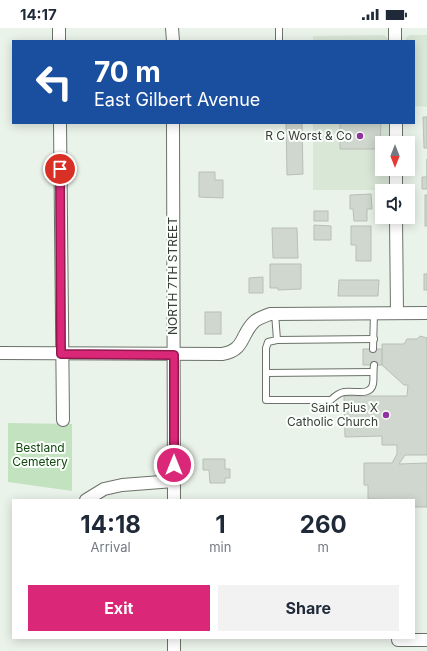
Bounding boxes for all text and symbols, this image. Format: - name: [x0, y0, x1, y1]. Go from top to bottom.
- text: 14:17: [20, 5, 57, 24]
- text: 70 m: [94, 55, 161, 89]
- icon: left: [28, 56, 80, 108]
- text: East Gilbert Avenue: [94, 89, 260, 110]
- place label: R C Worst & Co: [265, 128, 352, 143]
- marker: R C Worst & Co: [355, 131, 365, 141]
- north arrow: [375, 136, 415, 176]
- map controls: [375, 136, 415, 224]
- pin: [43, 152, 77, 186]
- icon: arrive: [49, 158, 71, 180]
- button: sound: [375, 184, 415, 224]
- street label: NORTH 7TH STREET: [165, 217, 180, 335]
- place label: Saint Pius X Catholic Church: [287, 400, 378, 429]
- marker: Saint Pius X Catholic Church: [381, 410, 391, 420]
- park label: Bestland Cemetery: [12, 440, 68, 469]
- position arrow: [153, 444, 195, 486]
- text: 14:18: [80, 510, 141, 539]
- text: 1: [215, 510, 226, 539]
- text: 260: [300, 510, 347, 539]
- text: Arrival: [91, 539, 131, 555]
- text: min: [209, 539, 231, 555]
- text: m: [318, 539, 329, 555]
- button: Exit: [28, 585, 210, 631]
- button: Share: [218, 585, 399, 631]

